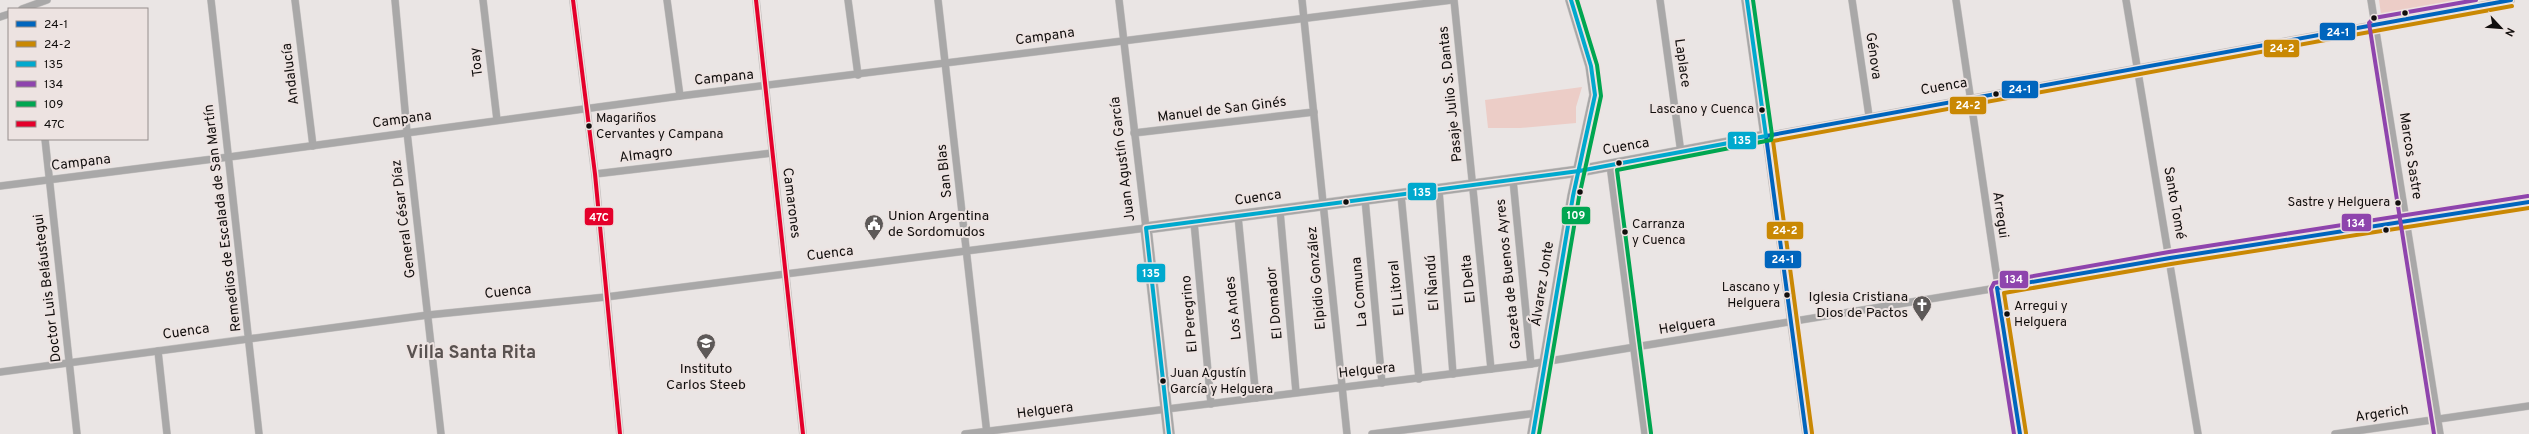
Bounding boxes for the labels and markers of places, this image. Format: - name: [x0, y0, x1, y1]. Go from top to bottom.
- unlabelled marker: [2400, 8, 2410, 18]
- unlabelled marker: [2369, 13, 2379, 23]
- unlabelled marker: [1991, 89, 2001, 99]
- place label: Lascano y Cuenca: [1649, 102, 1754, 118]
- marker: Lascano y Cuenca: [1757, 105, 1767, 115]
- place label: Magariños Cervantes y Campana: [596, 111, 723, 143]
- marker: Magariños Cervantes y Campana: [584, 121, 594, 131]
- unlabelled marker: [1614, 158, 1624, 168]
- unlabelled marker: [1575, 187, 1585, 197]
- place label: Sastre y Helguera: [2287, 195, 2390, 211]
- unlabelled marker: [1341, 197, 1351, 207]
- marker: Sastre y Helguera: [2393, 198, 2403, 208]
- place label: Union Argentina de Sordomudos: [888, 208, 989, 241]
- public building icon: Union Argentina de Sordomudos: [863, 213, 885, 241]
- place label: Carranza y Cuenca: [1632, 217, 1685, 249]
- unlabelled marker: [2381, 225, 2391, 235]
- marker: Carranza y Cuenca: [1620, 227, 1630, 237]
- place label: Lascano y Helguera: [1722, 280, 1780, 312]
- place label: Iglesia Cristiana Dios de Pactos: [1808, 289, 1908, 322]
- marker: Lascano y Helguera: [1782, 290, 1792, 300]
- church icon: Iglesia Cristiana Dios de Pactos: [1911, 294, 1933, 322]
- place label: Arregui y Helguera: [2014, 299, 2068, 331]
- marker: Arregui y Helguera: [2002, 309, 2012, 319]
- school or university icon: Instituto Carlos Steeb: [695, 332, 717, 360]
- place label: Instituto Carlos Steeb: [666, 361, 746, 394]
- place label: Juan Agustín García y Helguera: [1170, 366, 1273, 398]
- marker: Juan Agustín García y Helguera: [1158, 376, 1168, 386]

